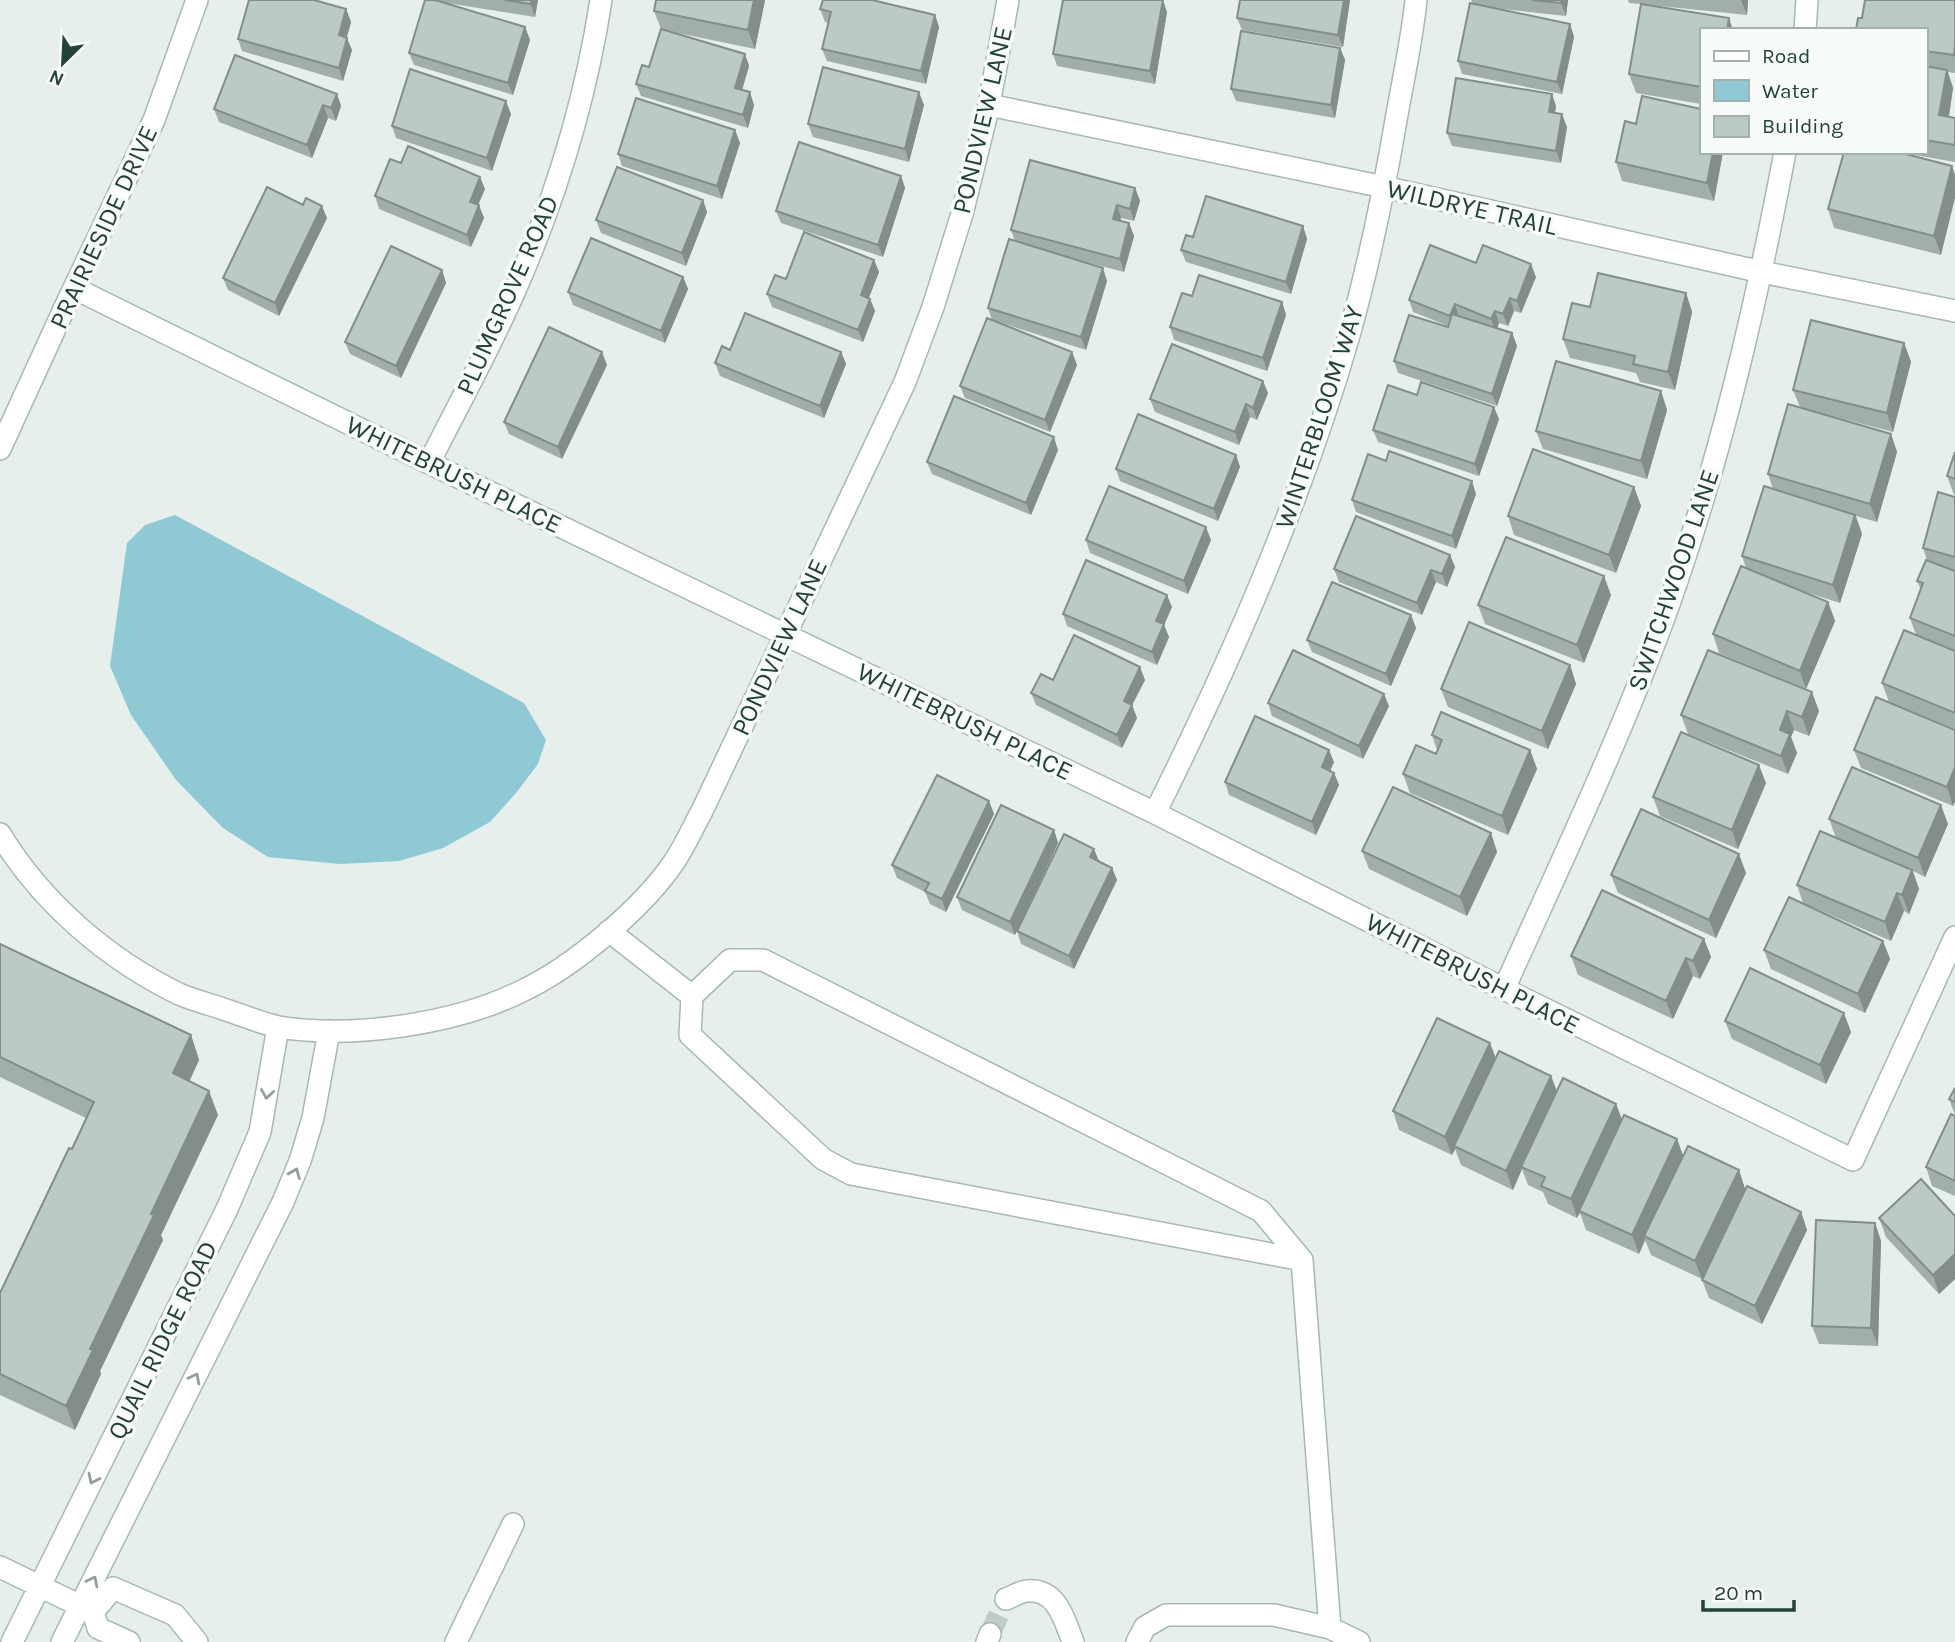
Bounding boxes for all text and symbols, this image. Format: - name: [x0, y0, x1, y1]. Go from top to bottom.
- street label: PONDVIEW LANE: [946, 23, 1019, 217]
- north arrow: [28, 28, 98, 98]
- legend: [1700, 28, 1927, 154]
- text: Road: [1762, 44, 1810, 68]
- text: N: [46, 65, 67, 90]
- text: Water: [1762, 79, 1818, 103]
- text: Building: [1762, 114, 1843, 138]
- street label: PRAIRIESIDE DRIVE: [43, 121, 164, 334]
- street label: WILDRYE TRAIL: [1384, 173, 1560, 242]
- street label: PLUMGROVE ROAD: [450, 191, 565, 400]
- street label: WINTERBLOOM WAY: [1269, 301, 1370, 533]
- street label: WHITEBRUSH PLACE: [341, 409, 567, 540]
- street label: SWITCHWOOD LANE: [1621, 465, 1726, 695]
- street label: PONDVIEW LANE: [725, 554, 834, 741]
- street label: WHITEBRUSH PLACE: [852, 656, 1078, 787]
- street label: WHITEBRUSH PLACE: [1361, 906, 1585, 1041]
- one-way arrow: [259, 1088, 274, 1100]
- one-way arrow: [287, 1168, 301, 1181]
- street label: QUAIL RIDGE ROAD: [101, 1236, 224, 1445]
- one-way arrow: [186, 1373, 200, 1385]
- one-way arrow: [88, 1472, 102, 1484]
- scale bar: [1703, 1568, 1794, 1612]
- one-way arrow: [84, 1576, 98, 1588]
- text: 20 m: [1714, 1581, 1763, 1605]

